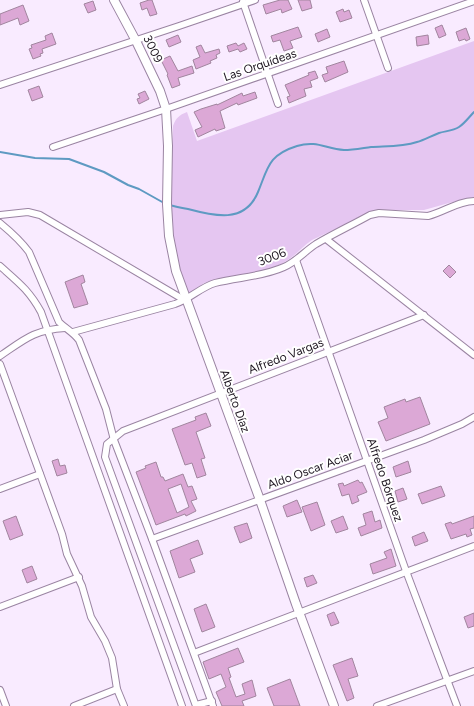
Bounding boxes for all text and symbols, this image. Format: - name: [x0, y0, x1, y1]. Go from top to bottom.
- street label: 3009: [140, 33, 166, 65]
- street label: Las Orquídeas: [222, 46, 299, 84]
- street label: 3006: [256, 245, 288, 269]
- street label: Alfredo Vargas: [246, 335, 326, 377]
- street label: Alberto Díaz: [217, 368, 253, 434]
- street label: Alfredo Bórquez: [364, 437, 406, 524]
- street label: Aldo Oscar Aciar: [265, 448, 355, 492]

